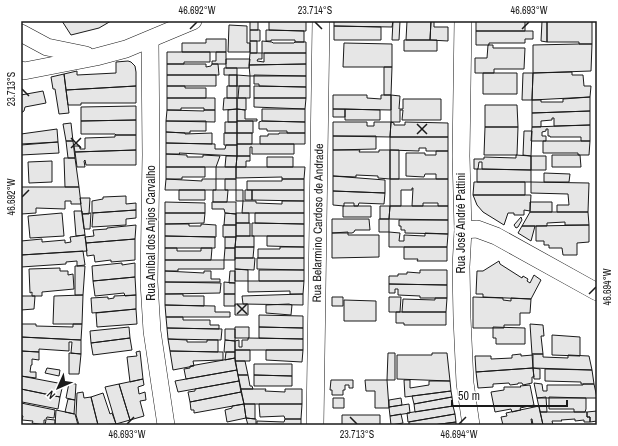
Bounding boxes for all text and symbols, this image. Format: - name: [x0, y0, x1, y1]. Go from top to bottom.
- text: 46.692°W: [179, 4, 216, 17]
- text: 23.714°S: [298, 4, 333, 17]
- text: 46.693°W: [511, 4, 548, 17]
- text: 23.713°S: [5, 71, 18, 106]
- street label: Rua Belarmino Cardoso de Andrade: [309, 143, 327, 303]
- street label: Rua Aníbal dos Anjos Carvalho: [143, 165, 159, 301]
- street label: Rua José André Pattini: [453, 172, 469, 274]
- text: 46.692°W: [5, 178, 18, 215]
- text: 46.694°W: [601, 268, 614, 305]
- north arrow: [38, 368, 78, 408]
- scale bar: [452, 382, 567, 408]
- text: N: [44, 388, 58, 402]
- text: 50 m: [458, 388, 480, 404]
- text: 46.693°W: [109, 428, 146, 441]
- text: 23.713°S: [340, 428, 375, 441]
- text: 46.694°W: [441, 428, 478, 441]

